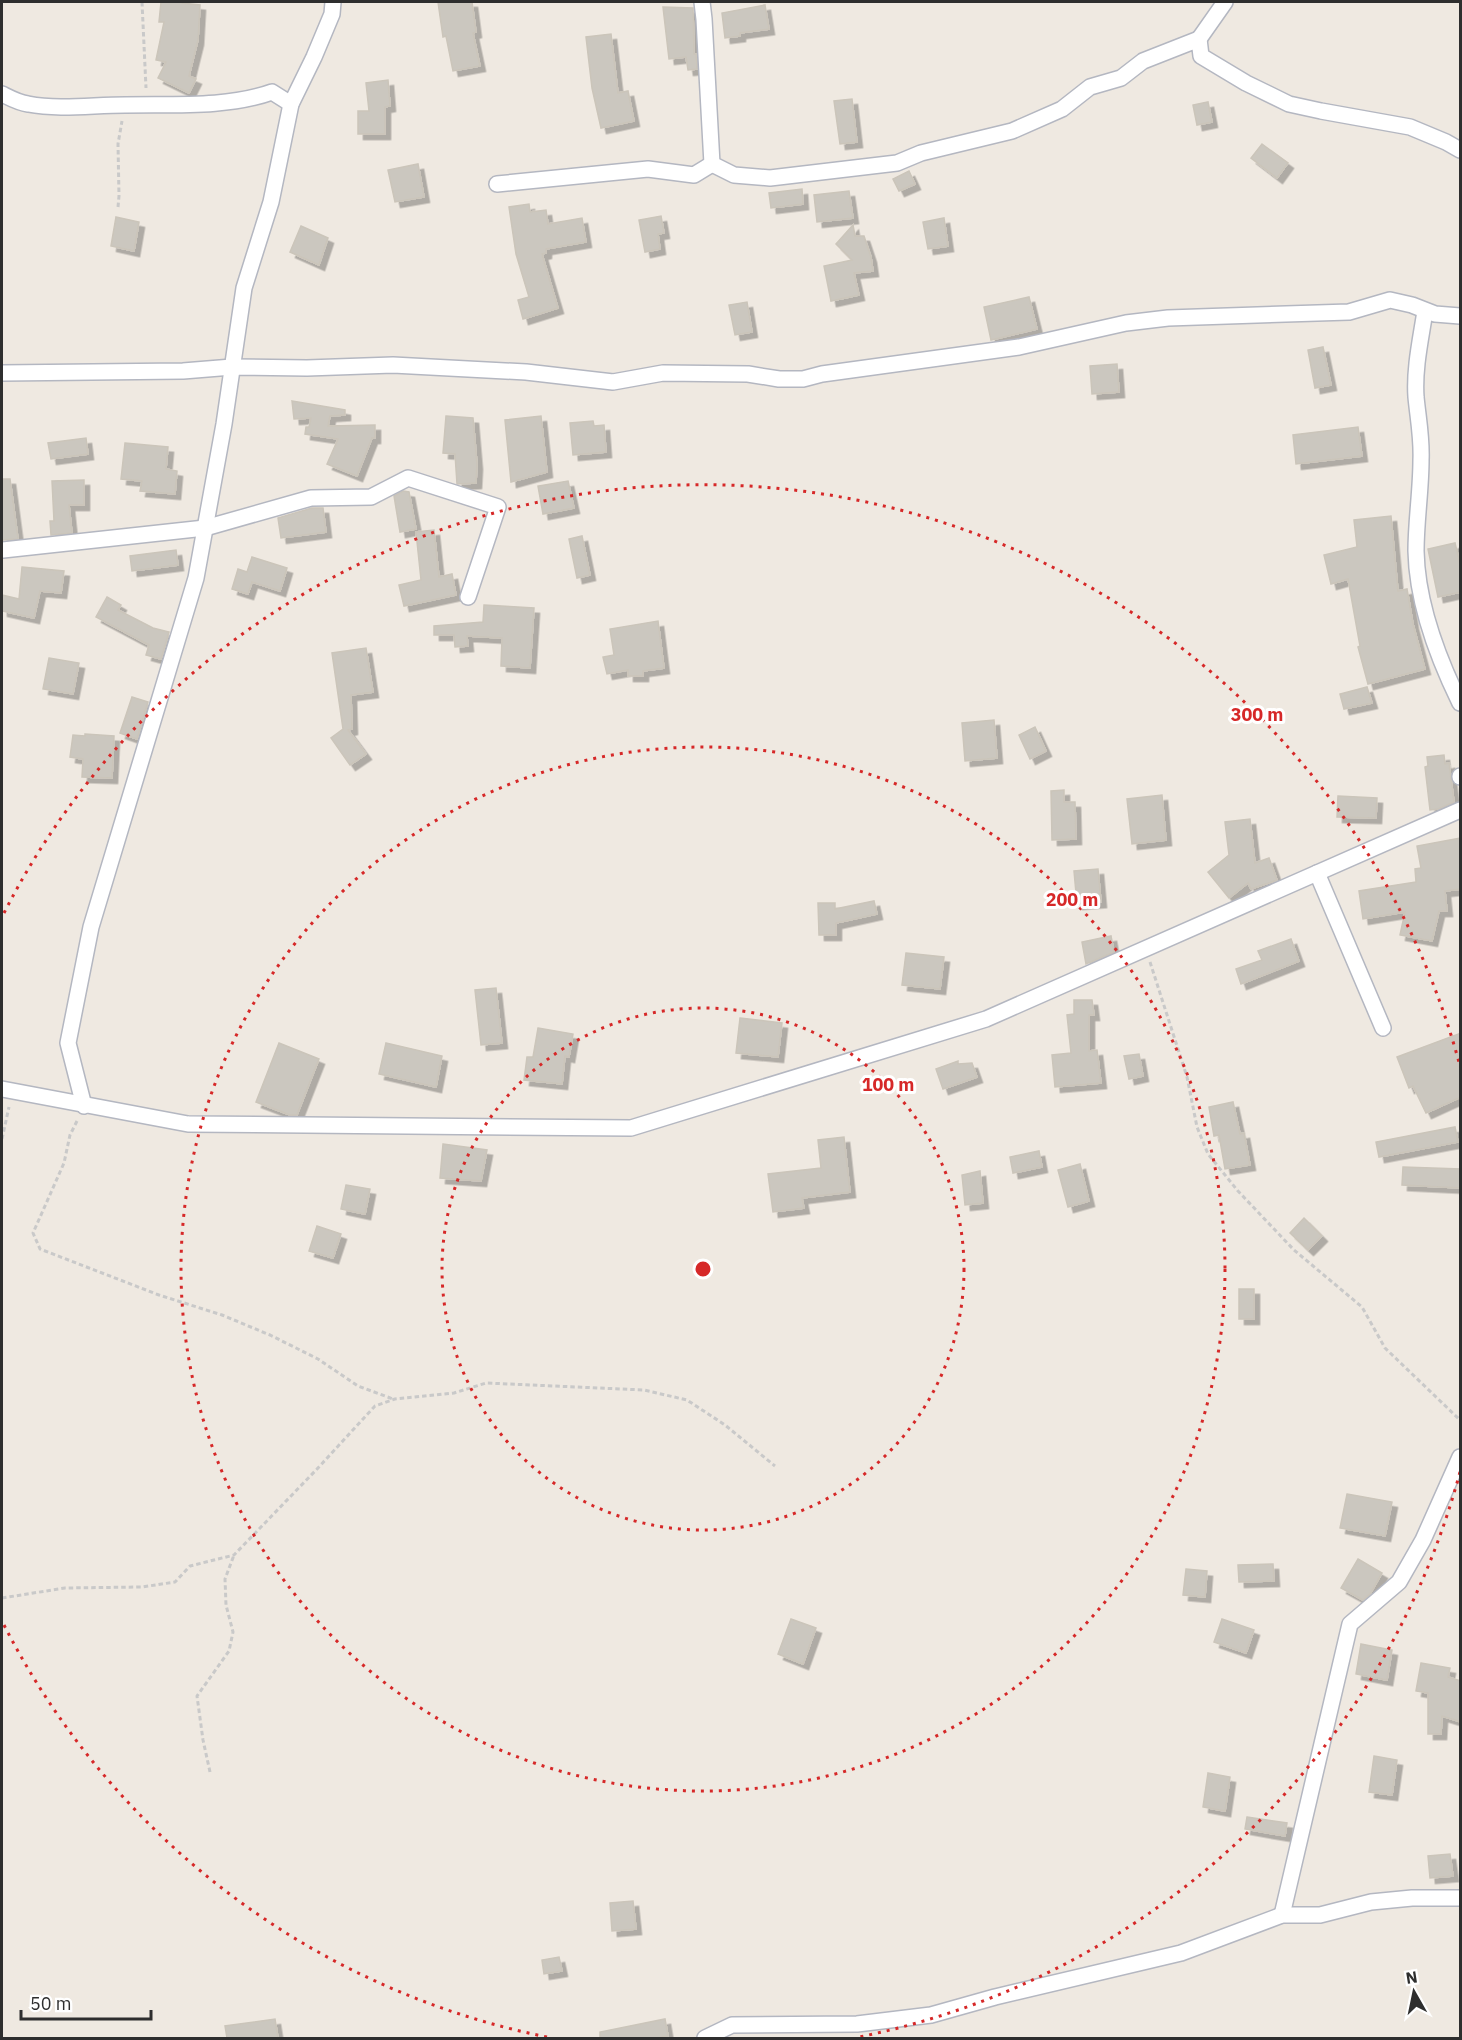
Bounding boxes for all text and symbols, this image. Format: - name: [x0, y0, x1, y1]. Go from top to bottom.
- text: 300 m: [1231, 703, 1283, 726]
- text: 200 m: [1046, 888, 1098, 911]
- text: 100 m: [862, 1073, 914, 1096]
- centre of rings: [693, 1259, 713, 1279]
- north arrow: [1384, 1962, 1444, 2022]
- text: N: [1404, 1966, 1419, 1988]
- scale bar: [21, 1983, 152, 2021]
- text: 50 m: [30, 1992, 72, 2015]

